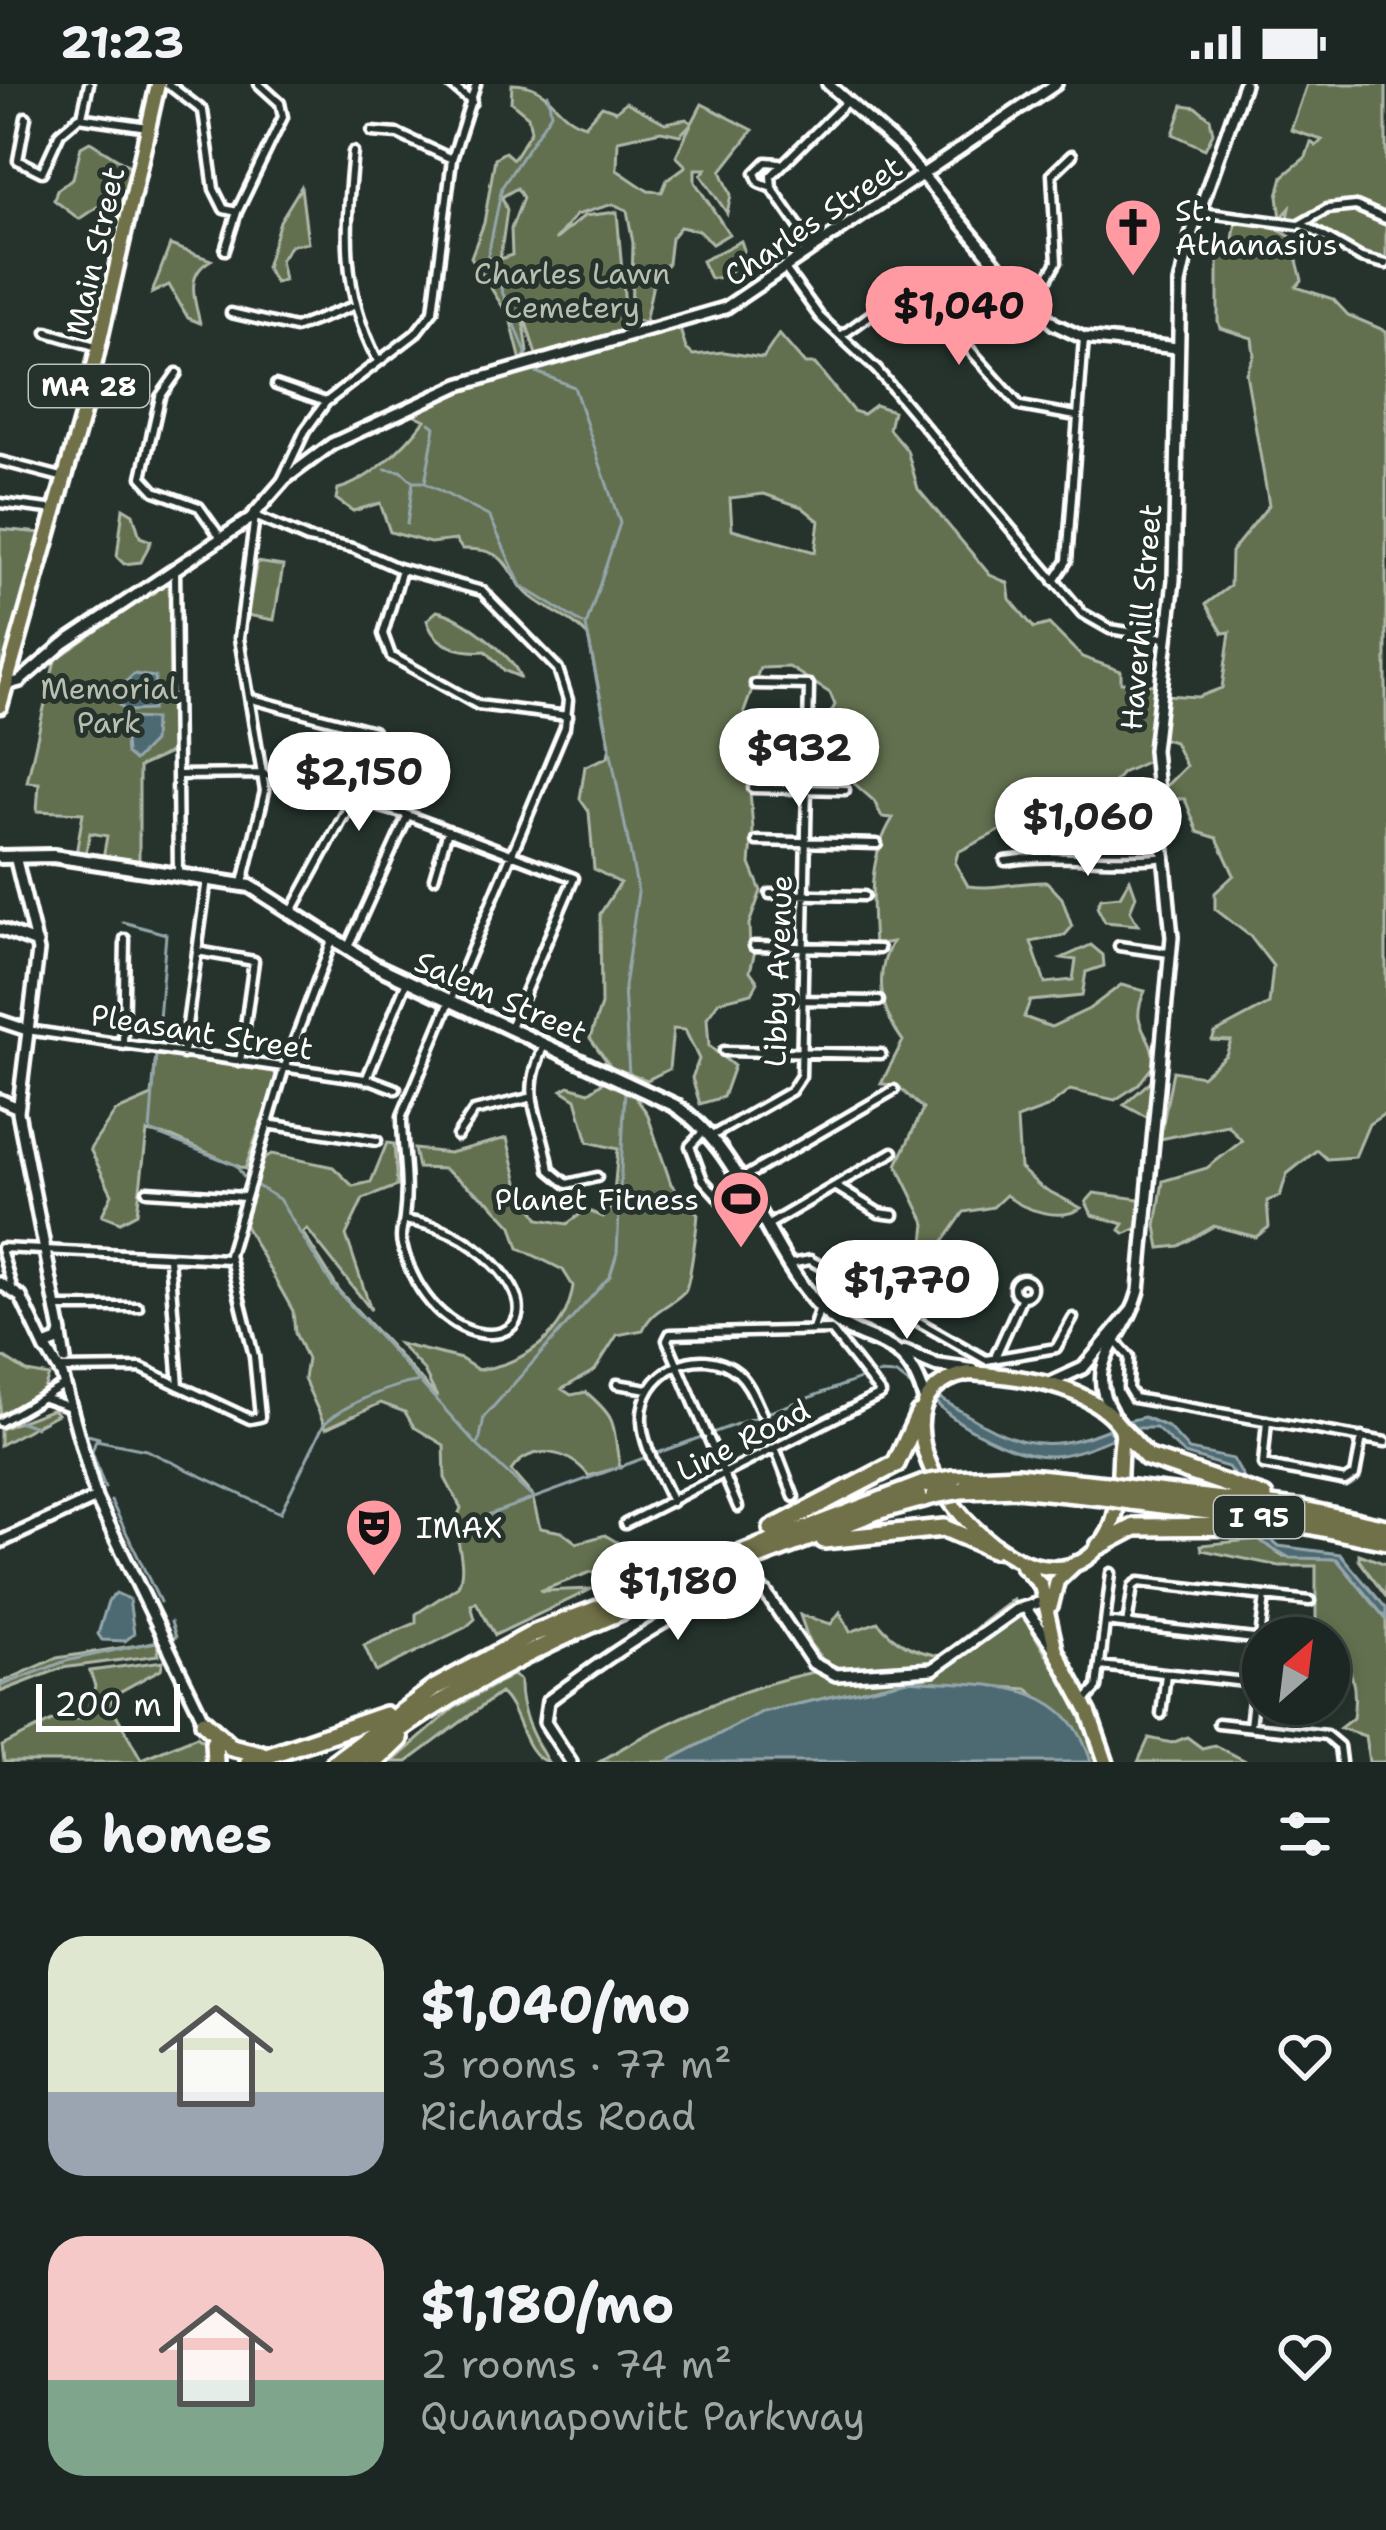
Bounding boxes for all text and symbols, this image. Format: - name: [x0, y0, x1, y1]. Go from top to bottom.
- text: 21:23: [60, 12, 184, 72]
- street label: Charles Street: [716, 146, 910, 296]
- street label: Main Street: [56, 163, 134, 339]
- place label: St. Athanasius: [1175, 190, 1338, 265]
- church icon: St. Athanasius: [1102, 196, 1164, 278]
- park label: Charles Lawn Cemetery: [474, 253, 670, 328]
- pin: $1,040: [861, 266, 1057, 368]
- text: $1,040: [893, 279, 1025, 331]
- road number: MA 28: [29, 365, 149, 407]
- street label: Haverhill Street: [1111, 502, 1171, 732]
- park label: Memorial Park: [40, 668, 178, 743]
- pin: $932: [728, 708, 870, 810]
- text: $932: [746, 721, 852, 773]
- pin: $2,150: [261, 732, 457, 834]
- text: $2,150: [294, 745, 424, 797]
- pin: $1,060: [990, 777, 1186, 879]
- text: $1,060: [1022, 790, 1154, 842]
- street label: Libby Avenue: [754, 874, 802, 1068]
- street label: Salem Street: [408, 941, 594, 1053]
- street label: Pleasant Street: [88, 994, 316, 1070]
- sports icon: Planet Fitness: [710, 1168, 772, 1250]
- place label: Planet Fitness: [495, 1179, 699, 1220]
- pin: $1,770: [809, 1240, 1005, 1342]
- text: $1,770: [843, 1253, 971, 1305]
- street label: Line Road: [669, 1389, 817, 1491]
- theatre icon: IMAX: [343, 1496, 405, 1578]
- road number: I 95: [1214, 1496, 1304, 1538]
- place label: IMAX: [416, 1507, 502, 1548]
- pin: $1,180: [580, 1541, 776, 1643]
- text: $1,180: [618, 1554, 738, 1606]
- north arrow: [1242, 1617, 1350, 1725]
- map controls: [1242, 1617, 1350, 1725]
- scale bar: [36, 1678, 180, 1731]
- text: 200 m: [54, 1682, 162, 1727]
- text: 6 homes: [48, 1800, 272, 1868]
- icon: filters: [1272, 1801, 1338, 1867]
- text: $1,040/mo: [420, 1970, 691, 2038]
- icon: home: [144, 1984, 288, 2128]
- icon: heart: [1272, 2023, 1338, 2089]
- text: 3 rooms · 77 m²: [420, 2038, 732, 2090]
- text: Richards Road: [420, 2090, 696, 2142]
- text: $1,180/mo: [420, 2270, 674, 2338]
- icon: home: [144, 2284, 288, 2428]
- icon: heart: [1272, 2323, 1338, 2389]
- text: 2 rooms · 74 m²: [420, 2338, 732, 2390]
- text: Quannapowitt Parkway: [420, 2390, 865, 2442]

